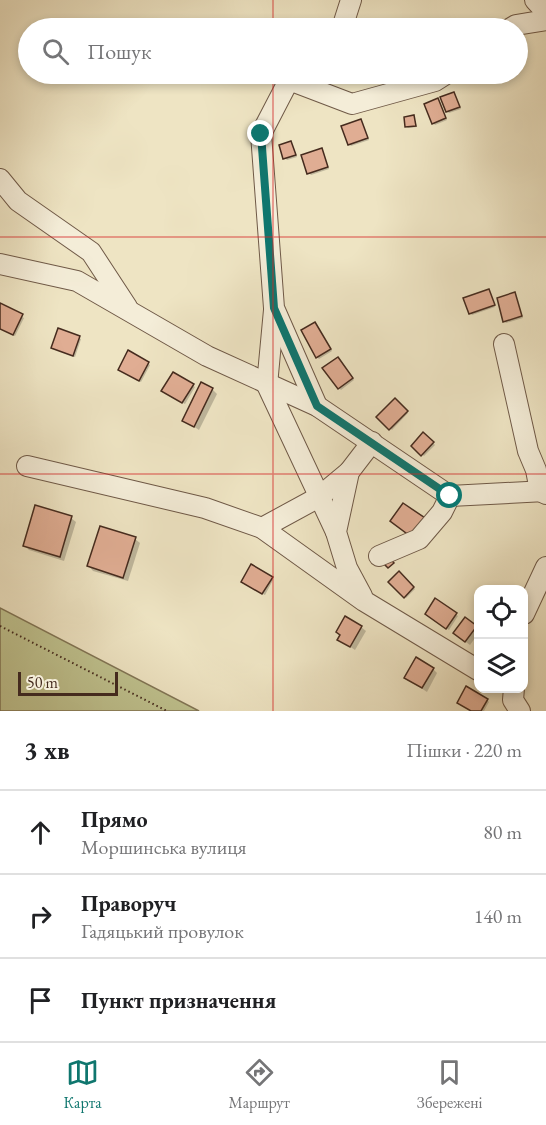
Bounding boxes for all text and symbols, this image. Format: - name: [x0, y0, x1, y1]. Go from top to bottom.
- search box: [18, 18, 528, 84]
- icon: search: [39, 35, 72, 68]
- text: Пошук: [87, 37, 151, 66]
- route end: [247, 120, 273, 146]
- route start: [436, 482, 462, 508]
- map controls: [474, 585, 528, 693]
- button: locate: [474, 585, 528, 639]
- button: layers: [474, 639, 528, 693]
- scale bar: [18, 669, 118, 696]
- text: 50 m: [27, 672, 58, 693]
- text: 3 хв: [24, 733, 70, 767]
- text: Пішки · 220 m: [406, 737, 522, 763]
- text: Прямо: [81, 805, 148, 834]
- icon: ahead: [24, 816, 57, 849]
- text: 80 m: [483, 819, 522, 845]
- text: Моршинська вулиця: [81, 834, 246, 860]
- text: Праворуч: [81, 889, 177, 918]
- icon: right: [24, 900, 57, 933]
- text: 140 m: [474, 903, 522, 929]
- text: Гадяцький провулок: [81, 918, 244, 944]
- icon: arrive: [24, 984, 57, 1017]
- text: Пункт призначення: [81, 986, 276, 1015]
- tab: Карта: [63, 1056, 102, 1113]
- tab: Маршрут: [229, 1056, 290, 1113]
- tab: Збережені: [417, 1056, 483, 1113]

